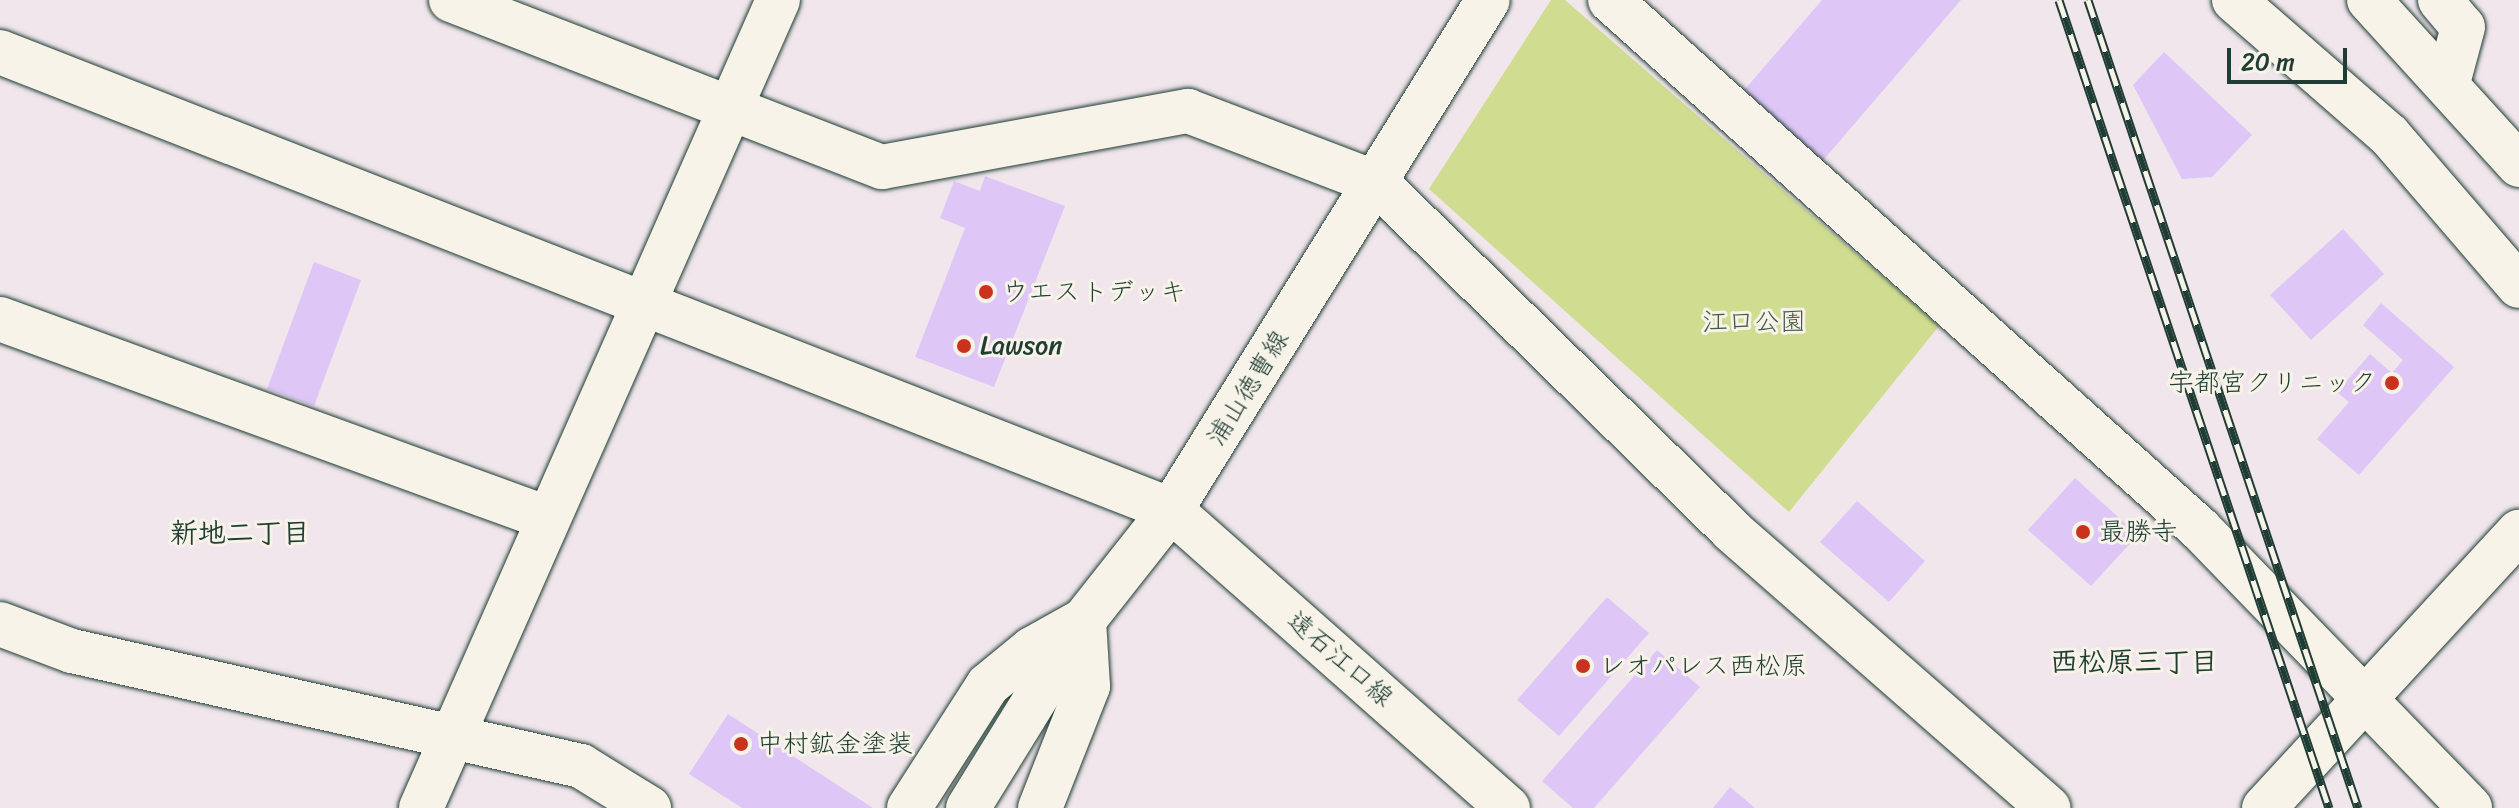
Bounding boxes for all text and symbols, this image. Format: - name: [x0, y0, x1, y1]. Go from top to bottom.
- scale bar: [2231, 32, 2351, 82]
- text: 20 m: [2241, 41, 2295, 83]
- place label: ウエストデッキ: [1002, 276, 1184, 308]
- marker: ウエストデッキ: [977, 283, 995, 301]
- park label: 江口公園: [1702, 306, 1806, 338]
- street label: 浦山徳曹線: [1200, 325, 1296, 451]
- place label: Lawson: [980, 330, 1062, 362]
- marker: Lawson: [955, 337, 973, 355]
- place label: 宇都宮クリニック: [2168, 367, 2376, 399]
- marker: 宇都宮クリニック: [2383, 374, 2401, 392]
- district label: 新地二丁目: [170, 516, 310, 550]
- place label: 最勝寺: [2099, 516, 2177, 548]
- marker: 最勝寺: [2074, 523, 2092, 541]
- street label: 遠石江口線: [1281, 605, 1399, 713]
- district label: 西松原三丁目: [2050, 645, 2218, 679]
- place label: レオパレス西松原: [1599, 650, 1807, 682]
- marker: レオパレス西松原: [1574, 657, 1592, 675]
- place label: 中村鉱金塗装: [757, 728, 913, 760]
- marker: 中村鉱金塗装: [732, 735, 750, 753]

